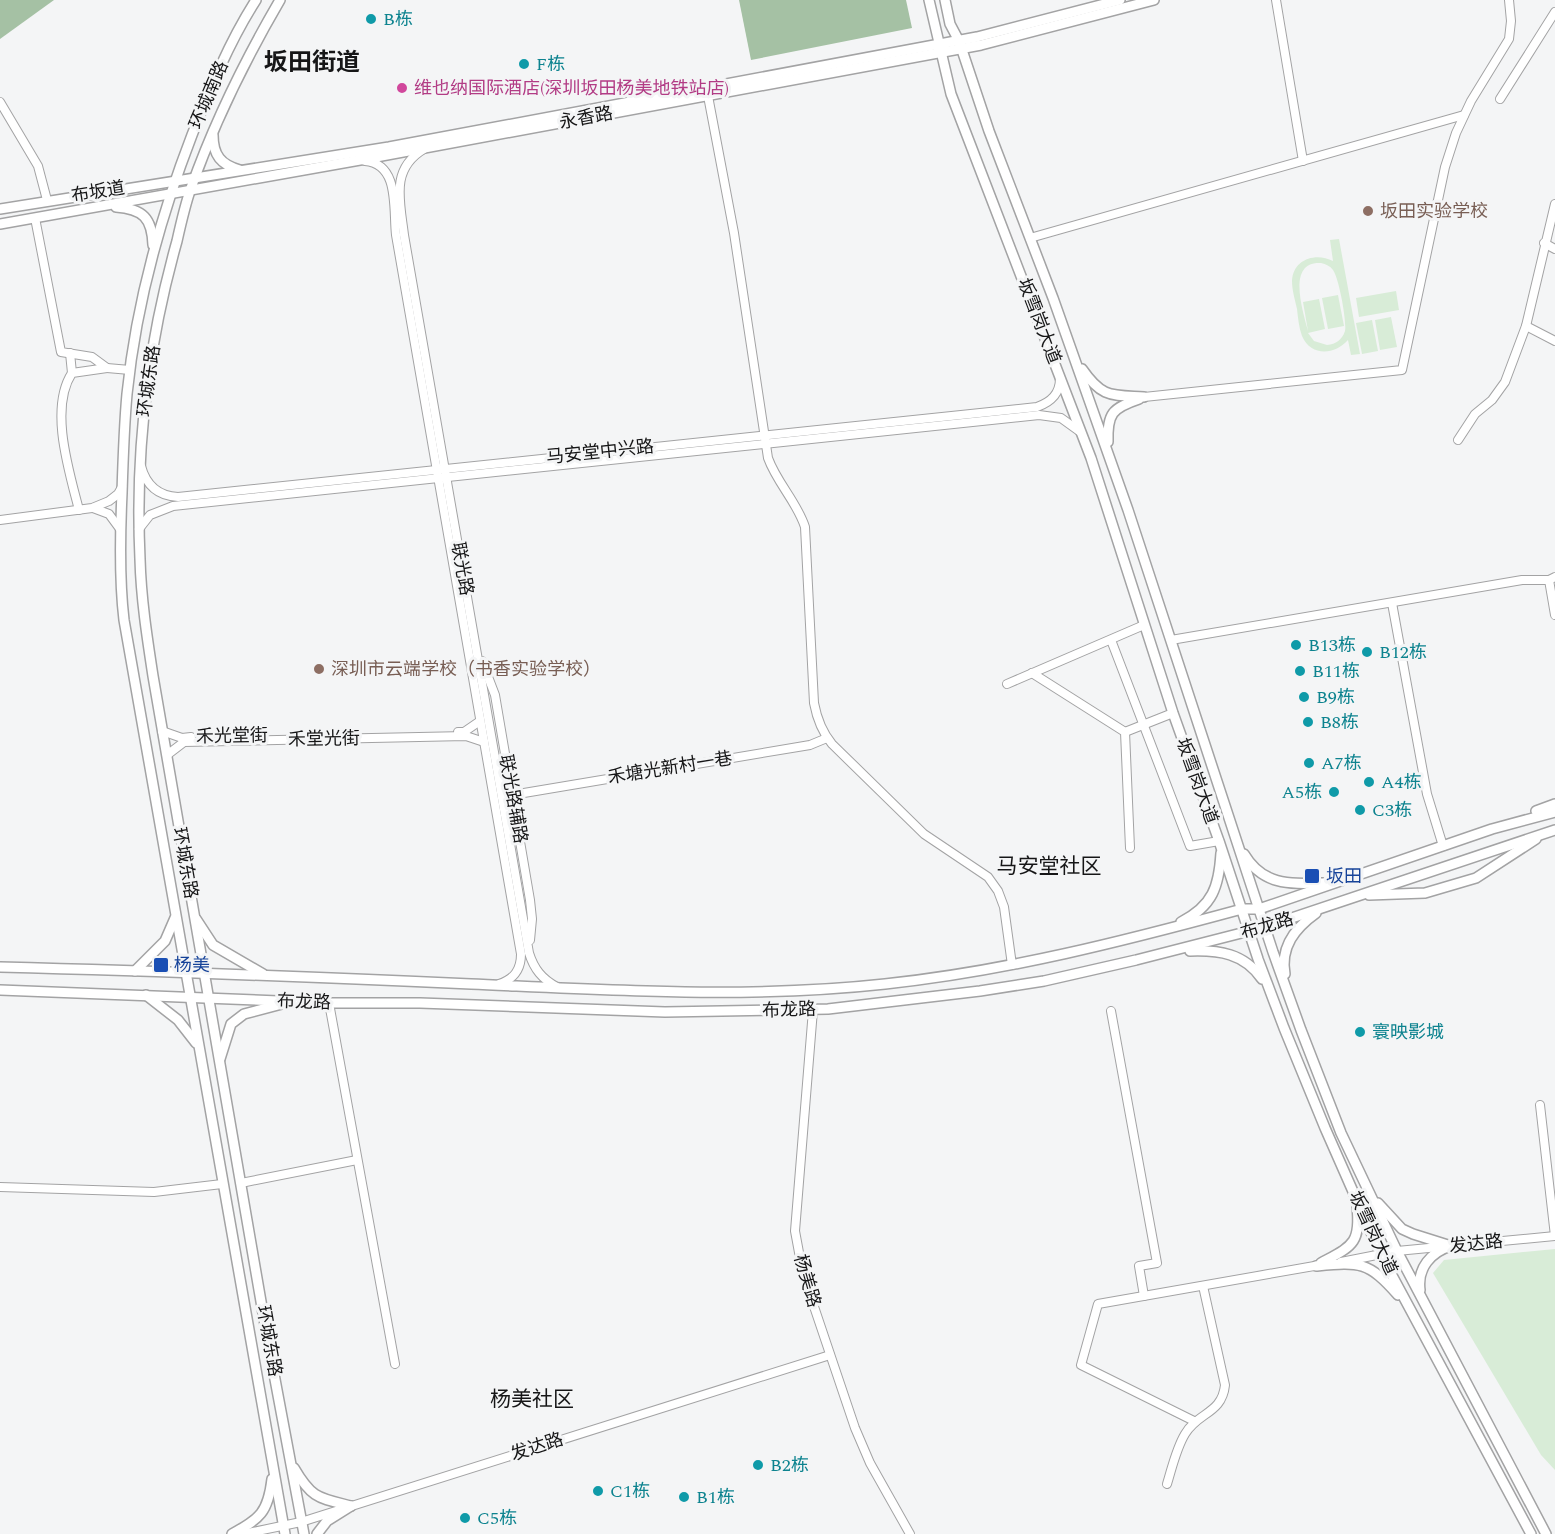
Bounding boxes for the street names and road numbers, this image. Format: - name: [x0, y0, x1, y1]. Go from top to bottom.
- street label: 环城南路: [183, 57, 235, 133]
- street label: 永香路: [557, 100, 615, 136]
- street label: 布坂道: [69, 174, 127, 210]
- street label: 坂雪岗大道: [1010, 274, 1068, 368]
- street label: 环城东路: [131, 343, 167, 419]
- street label: 马安堂中兴路: [545, 433, 655, 471]
- street label: 联光路: [444, 540, 480, 598]
- street label: 禾光堂街: [196, 722, 268, 750]
- street label: 禾堂光街: [288, 725, 360, 753]
- street label: 坂雪岗大道: [1169, 734, 1225, 828]
- street label: 禾塘光新村一巷: [606, 745, 734, 791]
- street label: 联光路辅路: [492, 752, 534, 846]
- street label: 环城东路: [165, 825, 205, 901]
- street label: 布龙路: [1237, 905, 1297, 947]
- street label: 布龙路: [277, 988, 331, 1016]
- street label: 布龙路: [762, 996, 816, 1024]
- street label: 坂雪岗大道: [1342, 1187, 1404, 1279]
- street label: 发达路: [1448, 1228, 1504, 1260]
- street label: 杨美路: [787, 1251, 827, 1311]
- street label: 环城东路: [249, 1303, 289, 1379]
- street label: 发达路: [507, 1426, 567, 1468]

